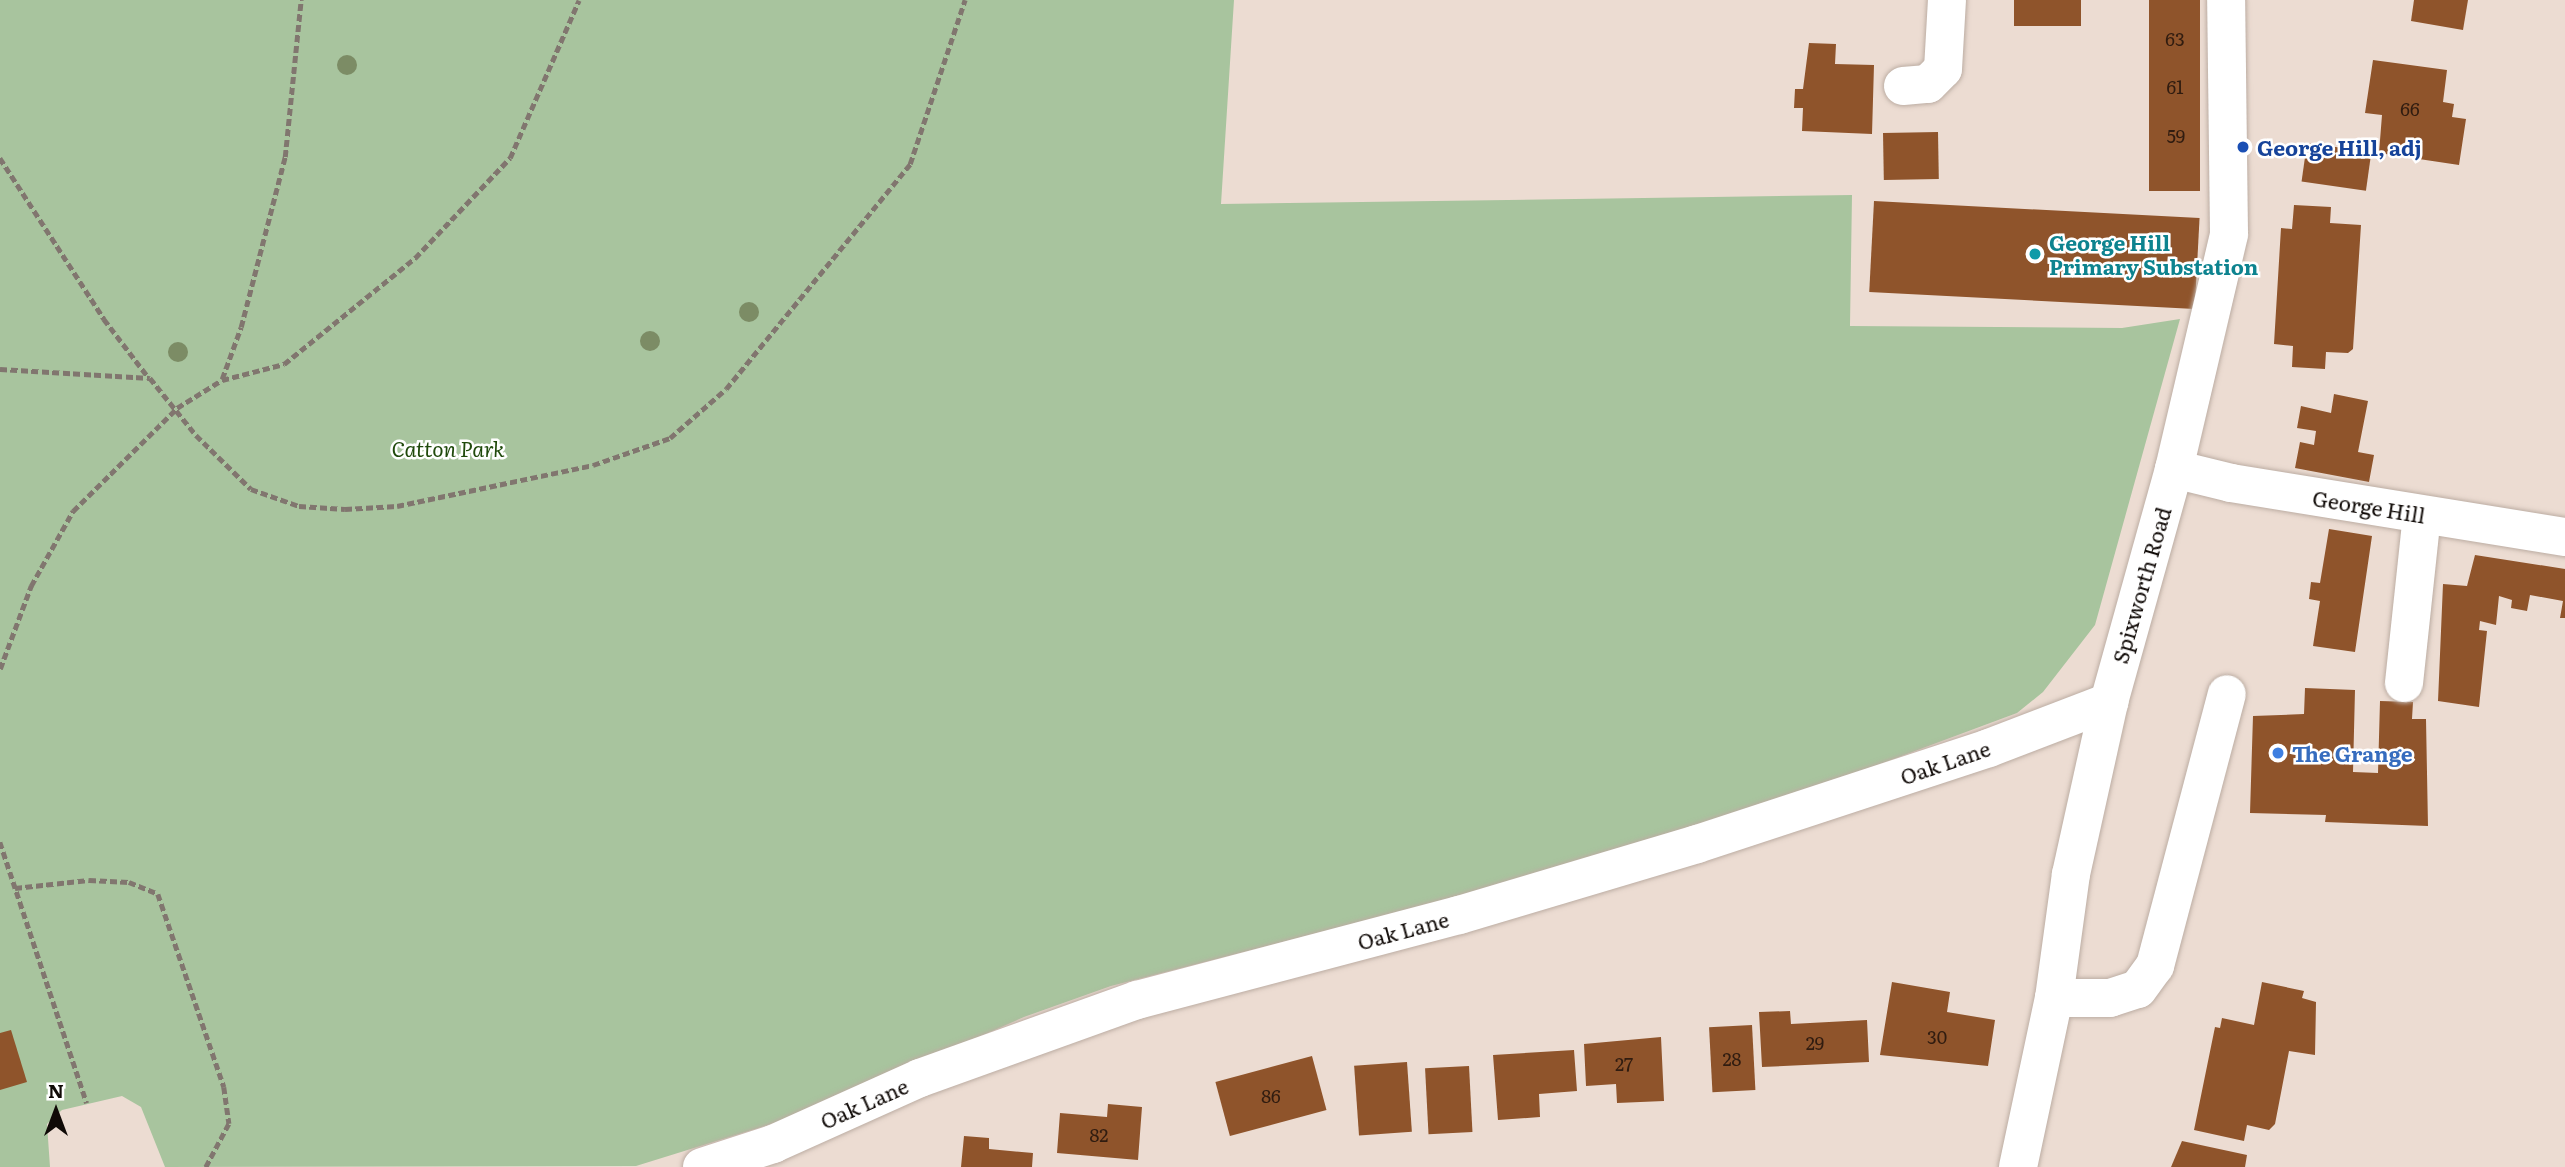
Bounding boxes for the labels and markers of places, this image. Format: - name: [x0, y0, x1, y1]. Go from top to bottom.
- place label: George Hill, adj: [2257, 134, 2422, 160]
- marker: George Hill, adj: [2235, 139, 2251, 155]
- place label: George Hill Primary Substation: [2049, 229, 2258, 279]
- marker: George Hill Primary Substation: [2027, 246, 2043, 262]
- place label: The Grange: [2292, 740, 2413, 766]
- marker: The Grange: [2270, 745, 2286, 761]

